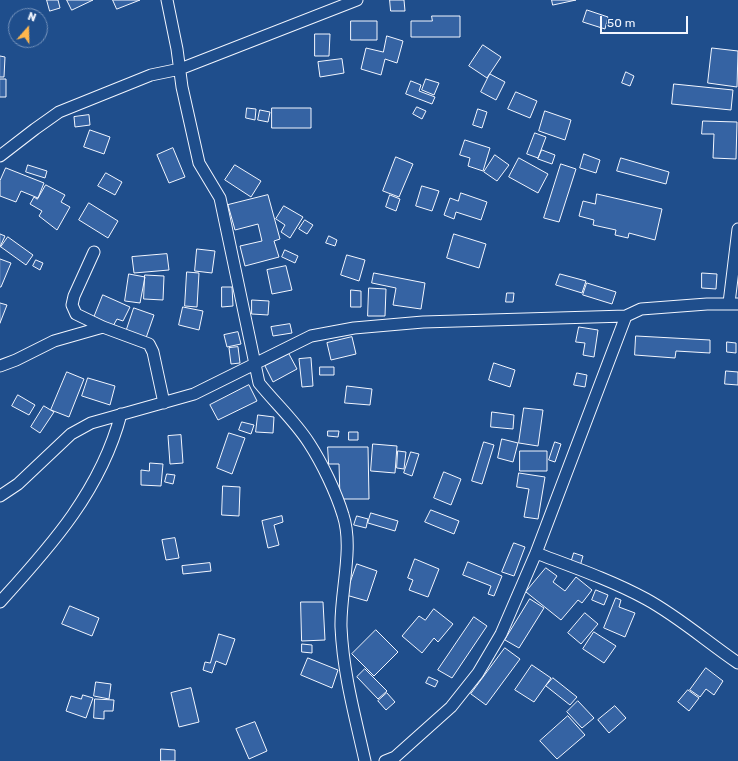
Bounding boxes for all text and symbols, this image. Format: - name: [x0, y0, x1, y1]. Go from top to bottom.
- north arrow: [8, 8, 48, 48]
- scale bar: [602, 8, 690, 34]
- text: N: [26, 10, 38, 25]
- text: 50 m: [607, 16, 635, 30]

